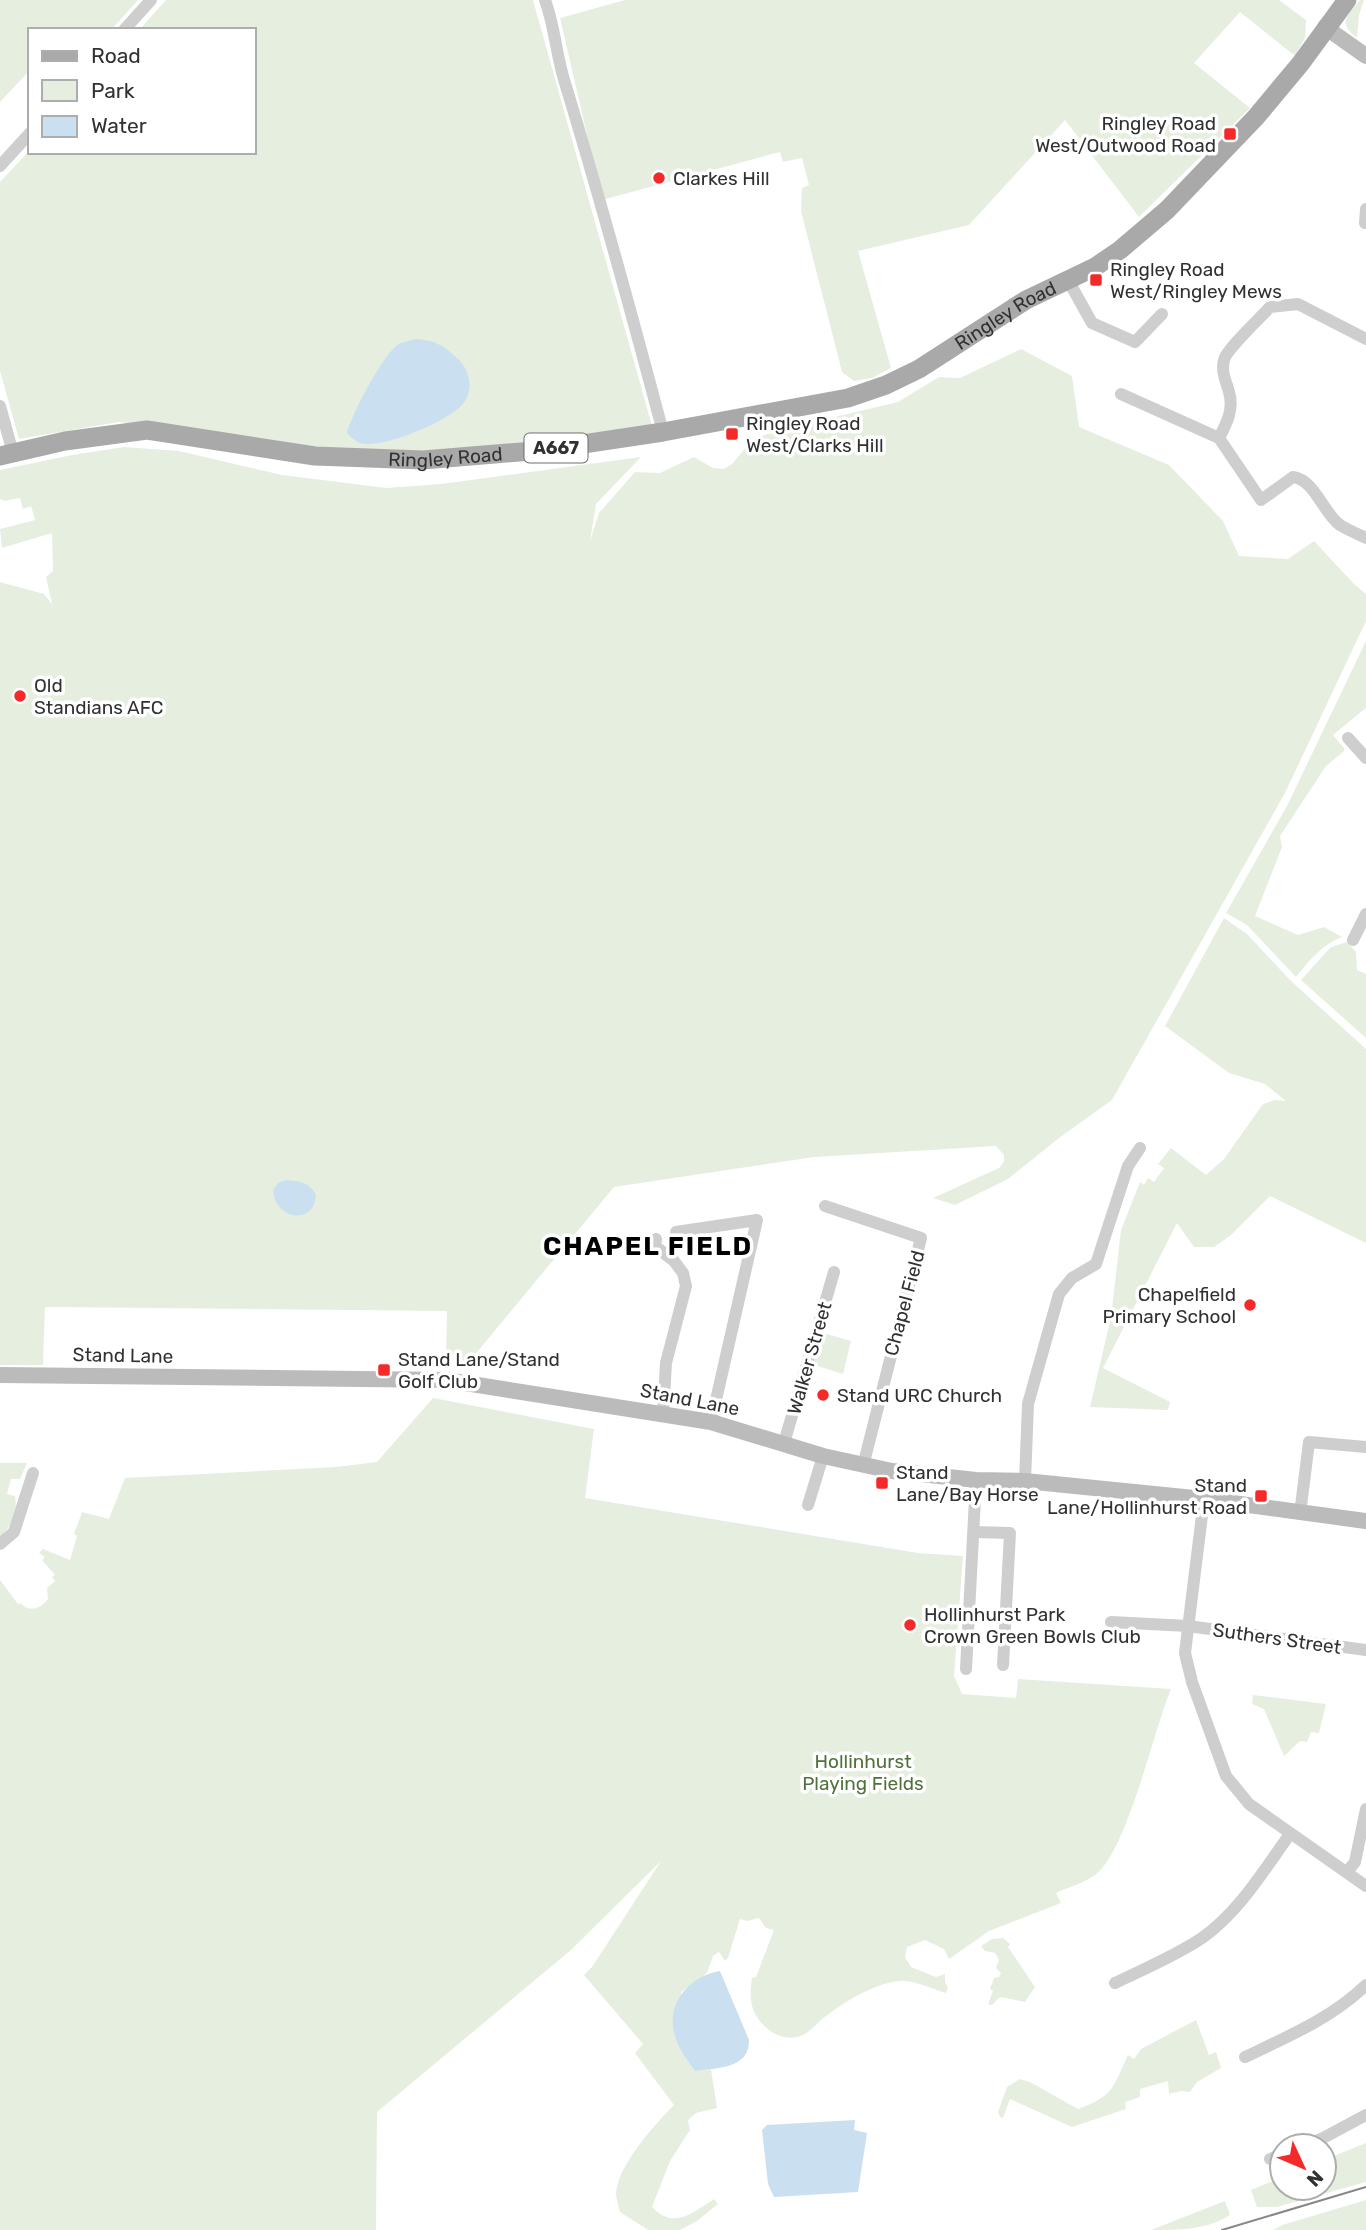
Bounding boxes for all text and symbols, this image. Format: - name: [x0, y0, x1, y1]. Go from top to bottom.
- legend: [28, 28, 256, 154]
- text: Road: [91, 43, 141, 68]
- text: Park: [91, 78, 135, 103]
- place label: Ringley Road West/Outwood Road: [1035, 112, 1216, 157]
- text: Water: [91, 113, 147, 138]
- marker: Ringley Road West/Outwood Road: [1222, 126, 1238, 142]
- place label: Clarkes Hill: [673, 167, 770, 190]
- marker: Clarkes Hill: [651, 170, 667, 186]
- place label: Ringley Road West/Ringley Mews: [1110, 258, 1282, 303]
- marker: Ringley Road West/Ringley Mews: [1088, 272, 1104, 288]
- street label: Ringley Road: [950, 276, 1060, 355]
- place label: Ringley Road West/Clarks Hill: [746, 412, 884, 457]
- marker: Ringley Road West/Clarks Hill: [724, 426, 740, 442]
- road number: A667: [524, 434, 588, 462]
- street label: Ringley Road: [388, 442, 503, 472]
- place label: Old Standians AFC: [34, 674, 163, 719]
- marker: Old Standians AFC: [12, 688, 28, 704]
- district label: CHAPEL FIELD: [543, 1231, 753, 1262]
- street label: Chapel Field: [879, 1248, 930, 1358]
- place label: Chapelfield Primary School: [1102, 1283, 1236, 1328]
- marker: Chapelfield Primary School: [1242, 1297, 1258, 1313]
- street label: Walker Street: [782, 1299, 837, 1417]
- street label: Stand Lane: [73, 1343, 173, 1368]
- place label: Stand Lane/Stand Golf Club: [398, 1348, 560, 1393]
- marker: Stand Lane/Stand Golf Club: [376, 1362, 392, 1378]
- street label: Stand Lane: [638, 1379, 741, 1420]
- place label: Stand URC Church: [837, 1384, 1002, 1407]
- marker: Stand URC Church: [815, 1387, 831, 1403]
- place label: Stand Lane/Bay Horse: [896, 1461, 1039, 1506]
- place label: Stand Lane/Hollinhurst Road: [1047, 1474, 1247, 1519]
- marker: Stand Lane/Bay Horse: [874, 1475, 890, 1491]
- marker: Stand Lane/Hollinhurst Road: [1253, 1488, 1269, 1504]
- place label: Hollinhurst Park Crown Green Bowls Club: [924, 1603, 1141, 1648]
- marker: Hollinhurst Park Crown Green Bowls Club: [902, 1617, 918, 1633]
- street label: Suthers Street: [1211, 1618, 1343, 1659]
- park label: Hollinhurst Playing Fields: [802, 1750, 924, 1795]
- north arrow: [1268, 2132, 1338, 2202]
- text: N: [1302, 2166, 1328, 2191]

